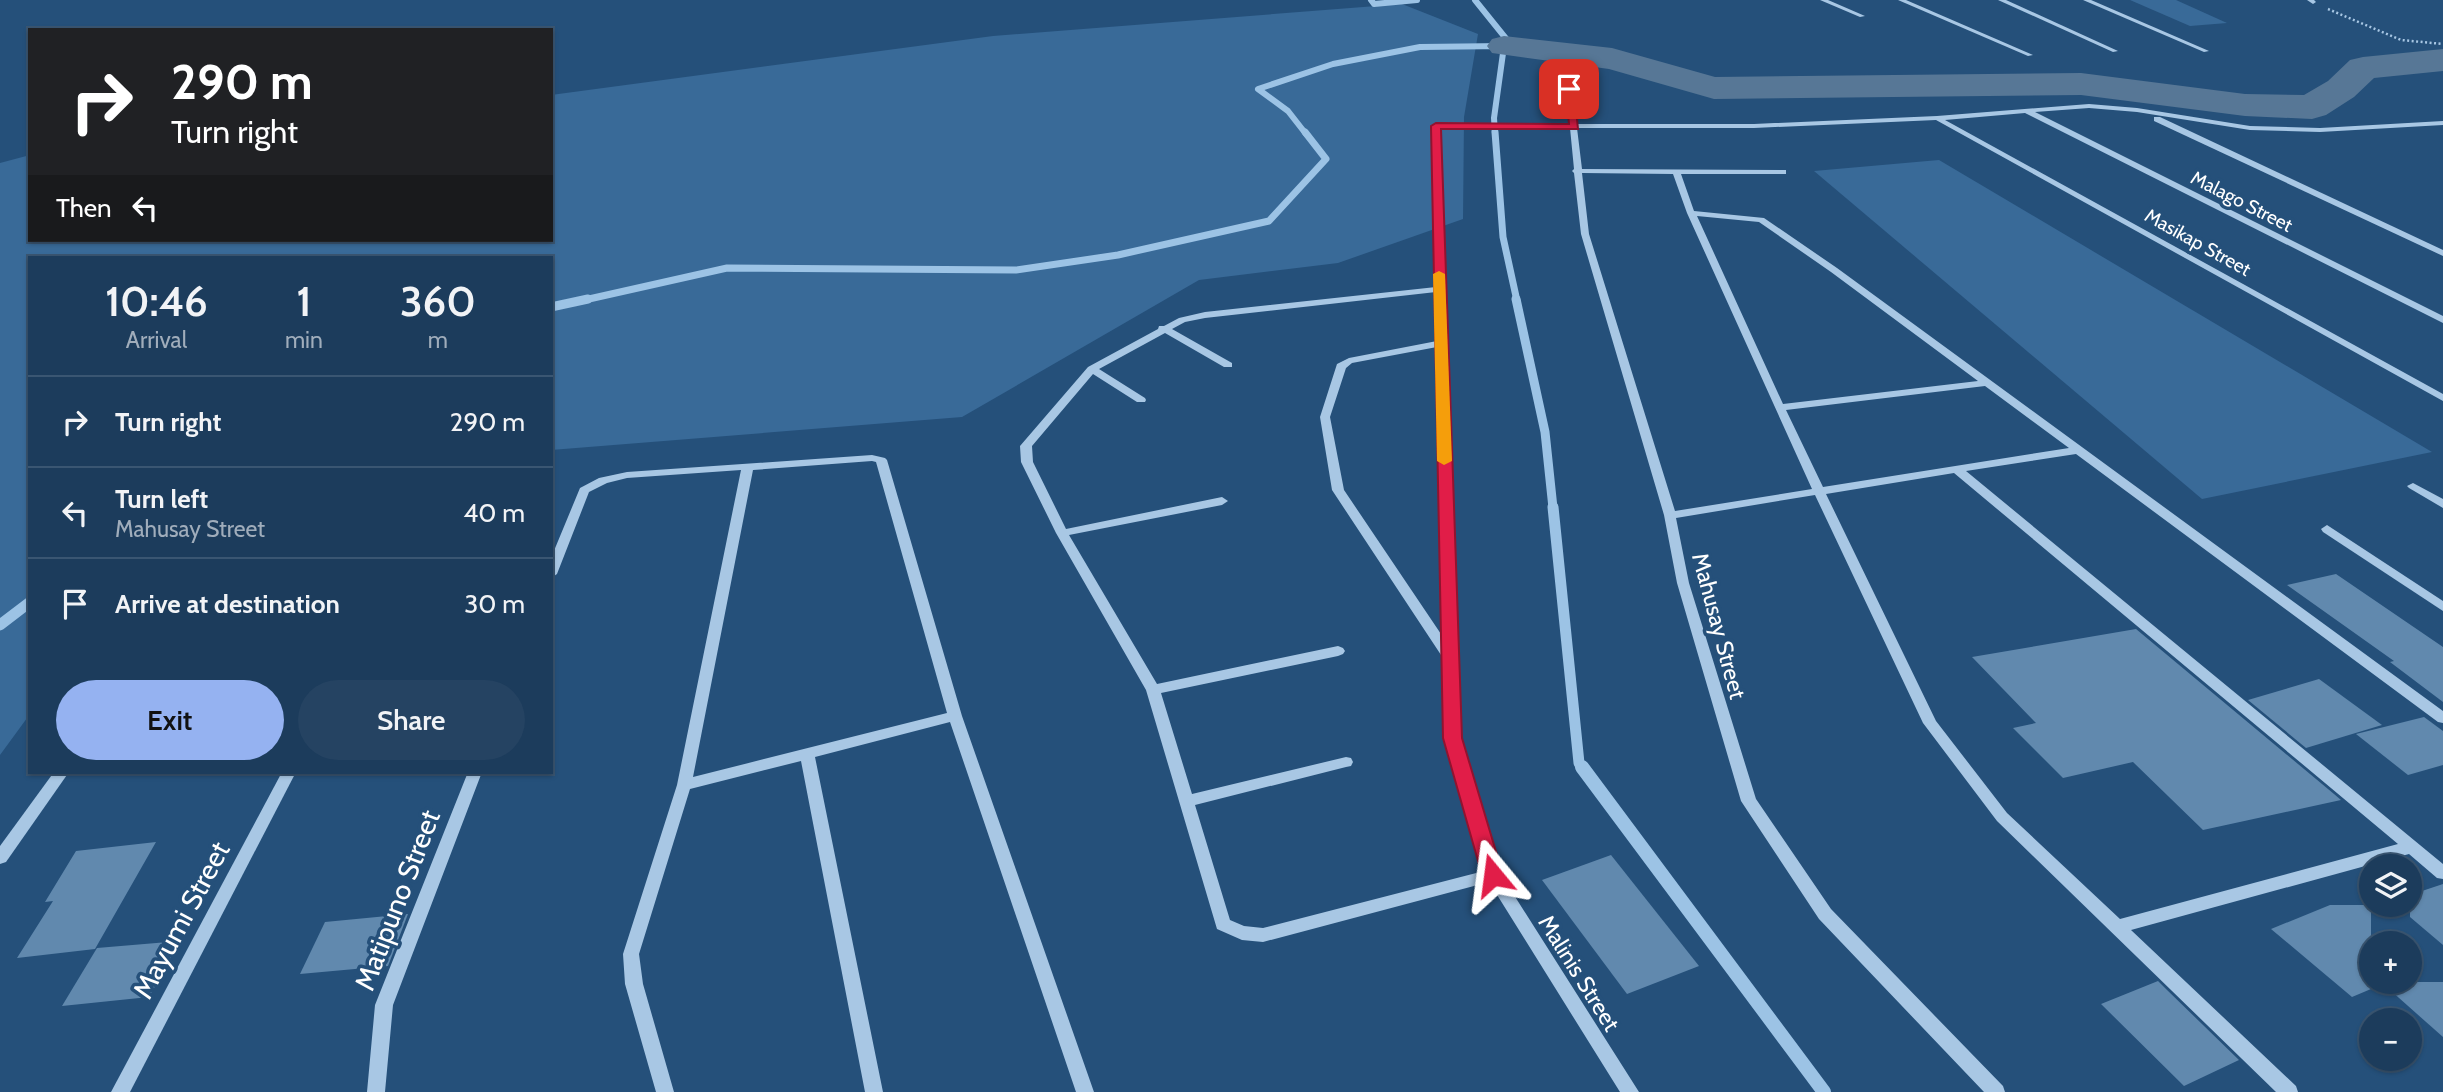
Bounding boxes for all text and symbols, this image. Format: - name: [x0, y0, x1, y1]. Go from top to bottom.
- text: 290 m: [171, 52, 313, 111]
- icon: right: [56, 56, 147, 147]
- pin: [1539, 59, 1599, 119]
- icon: arrive: [1550, 70, 1588, 108]
- text: Turn right: [171, 112, 298, 151]
- street label: Malago Street: [2187, 166, 2297, 237]
- icon: left: [126, 189, 164, 227]
- text: Then: [56, 192, 112, 224]
- street label: Masikap Street: [2141, 204, 2255, 281]
- text: 10:46: [105, 275, 208, 327]
- text: 1: [296, 275, 311, 327]
- text: 360: [400, 275, 476, 327]
- text: Arrival: [126, 326, 187, 354]
- text: min: [285, 326, 323, 354]
- text: m: [428, 326, 448, 354]
- icon: right: [56, 403, 94, 441]
- text: Turn right: [115, 406, 221, 438]
- text: 290 m: [450, 406, 525, 438]
- text: Turn left: [115, 483, 208, 515]
- icon: left: [56, 494, 94, 532]
- text: 40 m: [463, 497, 525, 529]
- text: Mahusay Street: [115, 515, 265, 543]
- street label: Mahusay Street: [1686, 550, 1752, 702]
- icon: arrive: [56, 585, 94, 623]
- text: Arrive at destination: [115, 588, 340, 620]
- text: 30 m: [464, 588, 525, 620]
- button: Exit: [56, 680, 284, 760]
- button: Share: [298, 680, 525, 760]
- street label: Matipuno Street: [347, 805, 447, 995]
- street label: Mayumi Street: [125, 836, 237, 1004]
- position arrow: [1456, 838, 1530, 912]
- map controls: [2359, 854, 2422, 1071]
- button: layers: [2359, 854, 2422, 917]
- street label: Malinis Street: [1532, 910, 1626, 1036]
- button: +: [2359, 931, 2422, 994]
- button: −: [2359, 1008, 2422, 1071]

